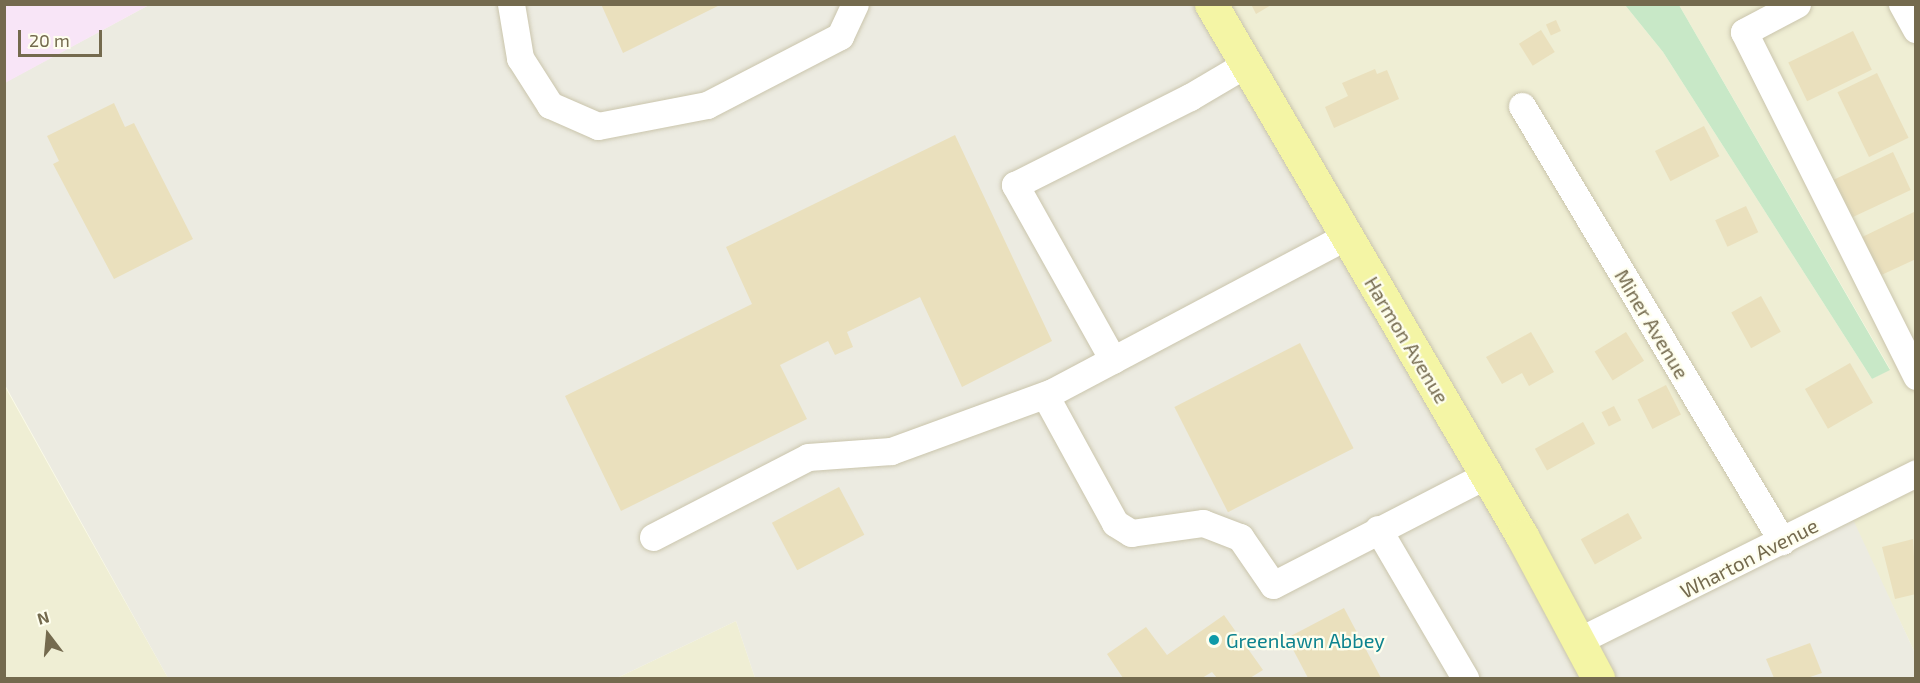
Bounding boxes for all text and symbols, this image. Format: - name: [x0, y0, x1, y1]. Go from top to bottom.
- scale bar: [21, 18, 105, 56]
- text: 20 m: [29, 29, 70, 51]
- street label: Miner Avenue: [1610, 265, 1694, 383]
- street label: Harmon Avenue: [1360, 272, 1454, 408]
- street label: Wharton Avenue: [1676, 513, 1822, 603]
- north arrow: [18, 605, 78, 665]
- text: N: [35, 606, 51, 628]
- place label: Greenlawn Abbey: [1226, 628, 1385, 652]
- marker: Greenlawn Abbey: [1207, 633, 1221, 647]

